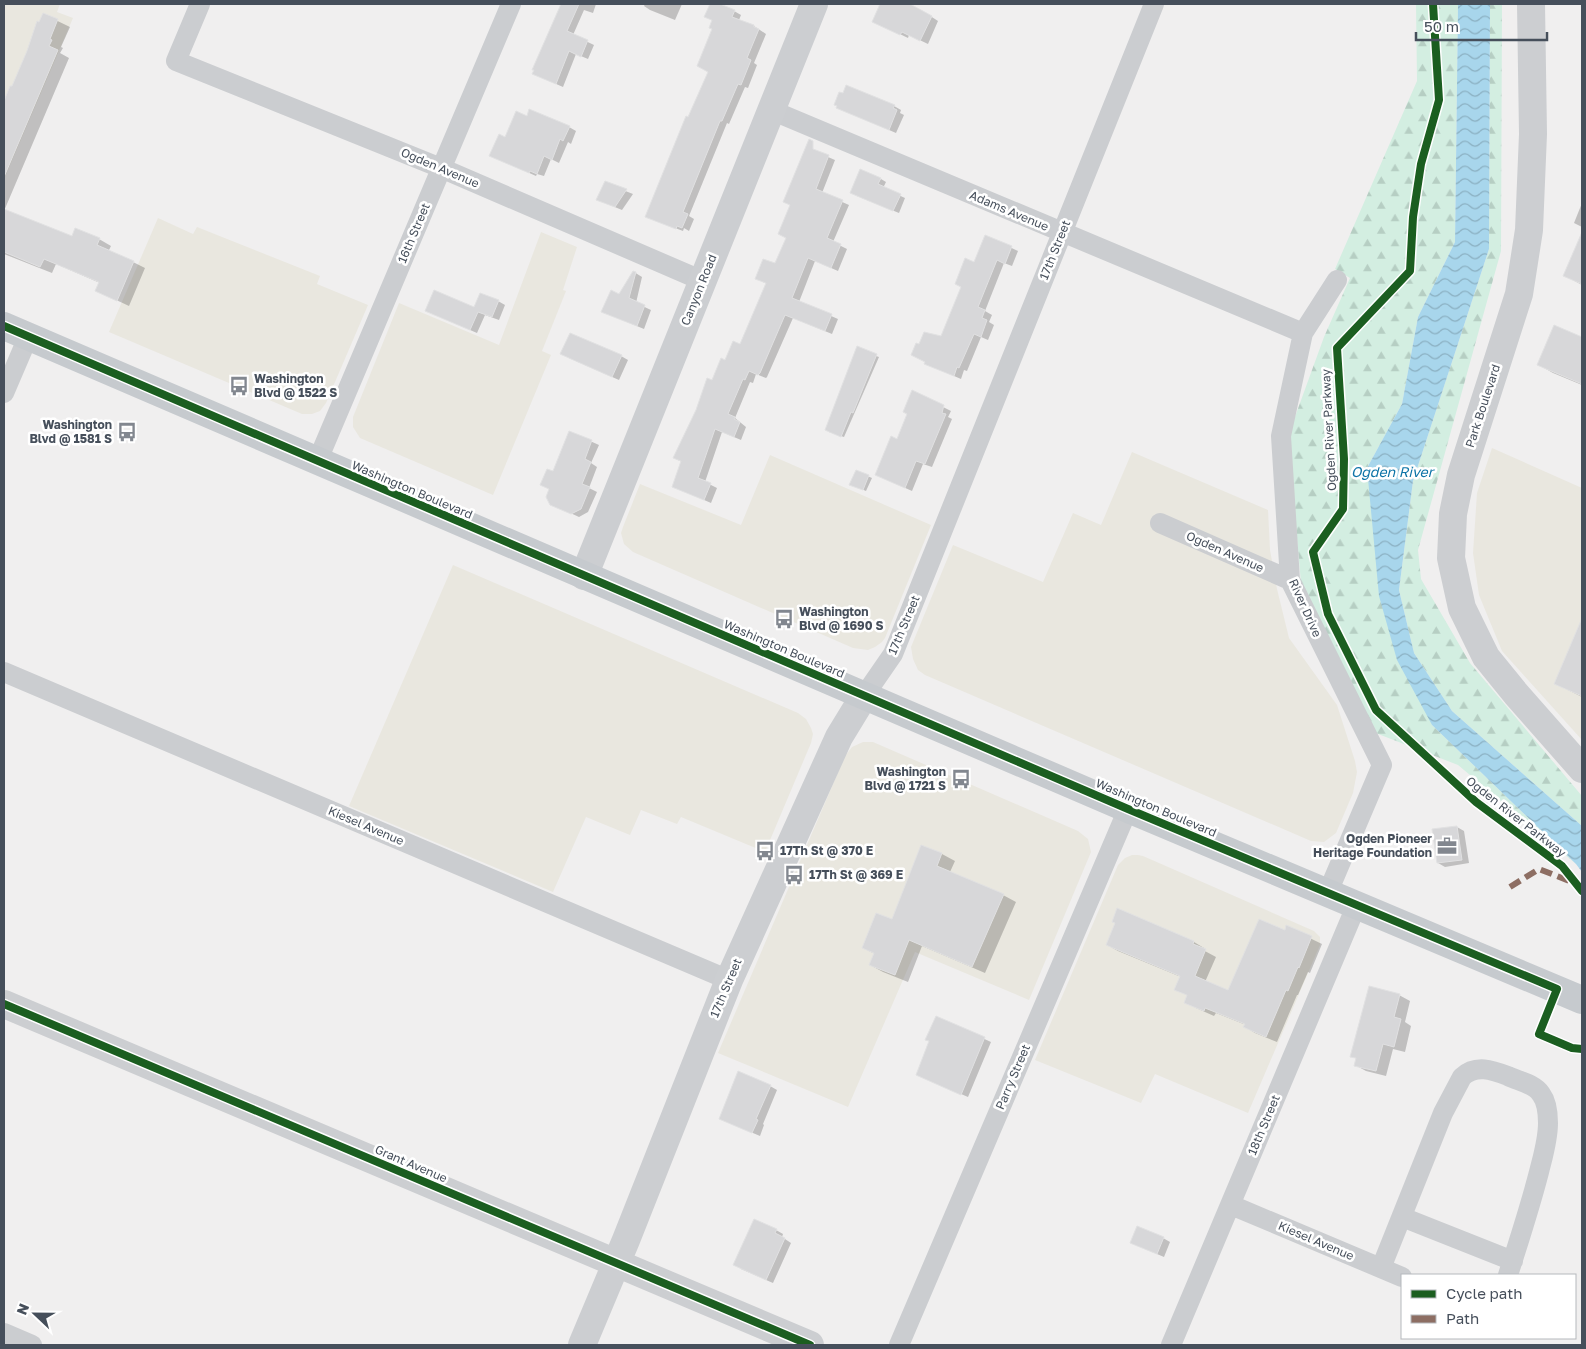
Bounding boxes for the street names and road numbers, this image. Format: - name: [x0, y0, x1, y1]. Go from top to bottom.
- street label: Ogden Avenue: [399, 144, 482, 191]
- street label: Adams Avenue: [967, 187, 1051, 234]
- street label: 16th Street: [394, 200, 433, 265]
- street label: 17th Street: [1036, 218, 1073, 282]
- street label: Canyon Road: [677, 252, 720, 328]
- street label: Park Boulevard: [1462, 362, 1503, 450]
- street label: Ogden River Parkway: [1318, 368, 1339, 491]
- street label: Washington Boulevard: [349, 457, 475, 522]
- street label: Ogden Avenue: [1184, 528, 1266, 575]
- street label: River Drive: [1286, 576, 1325, 639]
- street label: 17th Street: [884, 593, 923, 657]
- street label: Washington Boulevard: [721, 616, 847, 681]
- street label: Ogden River Parkway: [1463, 773, 1569, 860]
- street label: Washington Boulevard: [1093, 775, 1219, 840]
- street label: Kiesel Avenue: [326, 803, 406, 848]
- street label: 17th Street: [706, 956, 745, 1020]
- street label: Parry Street: [992, 1042, 1033, 1112]
- street label: 18th Street: [1244, 1092, 1283, 1157]
- street label: Grant Avenue: [373, 1142, 450, 1186]
- street label: Kiesel Avenue: [1276, 1218, 1356, 1263]

